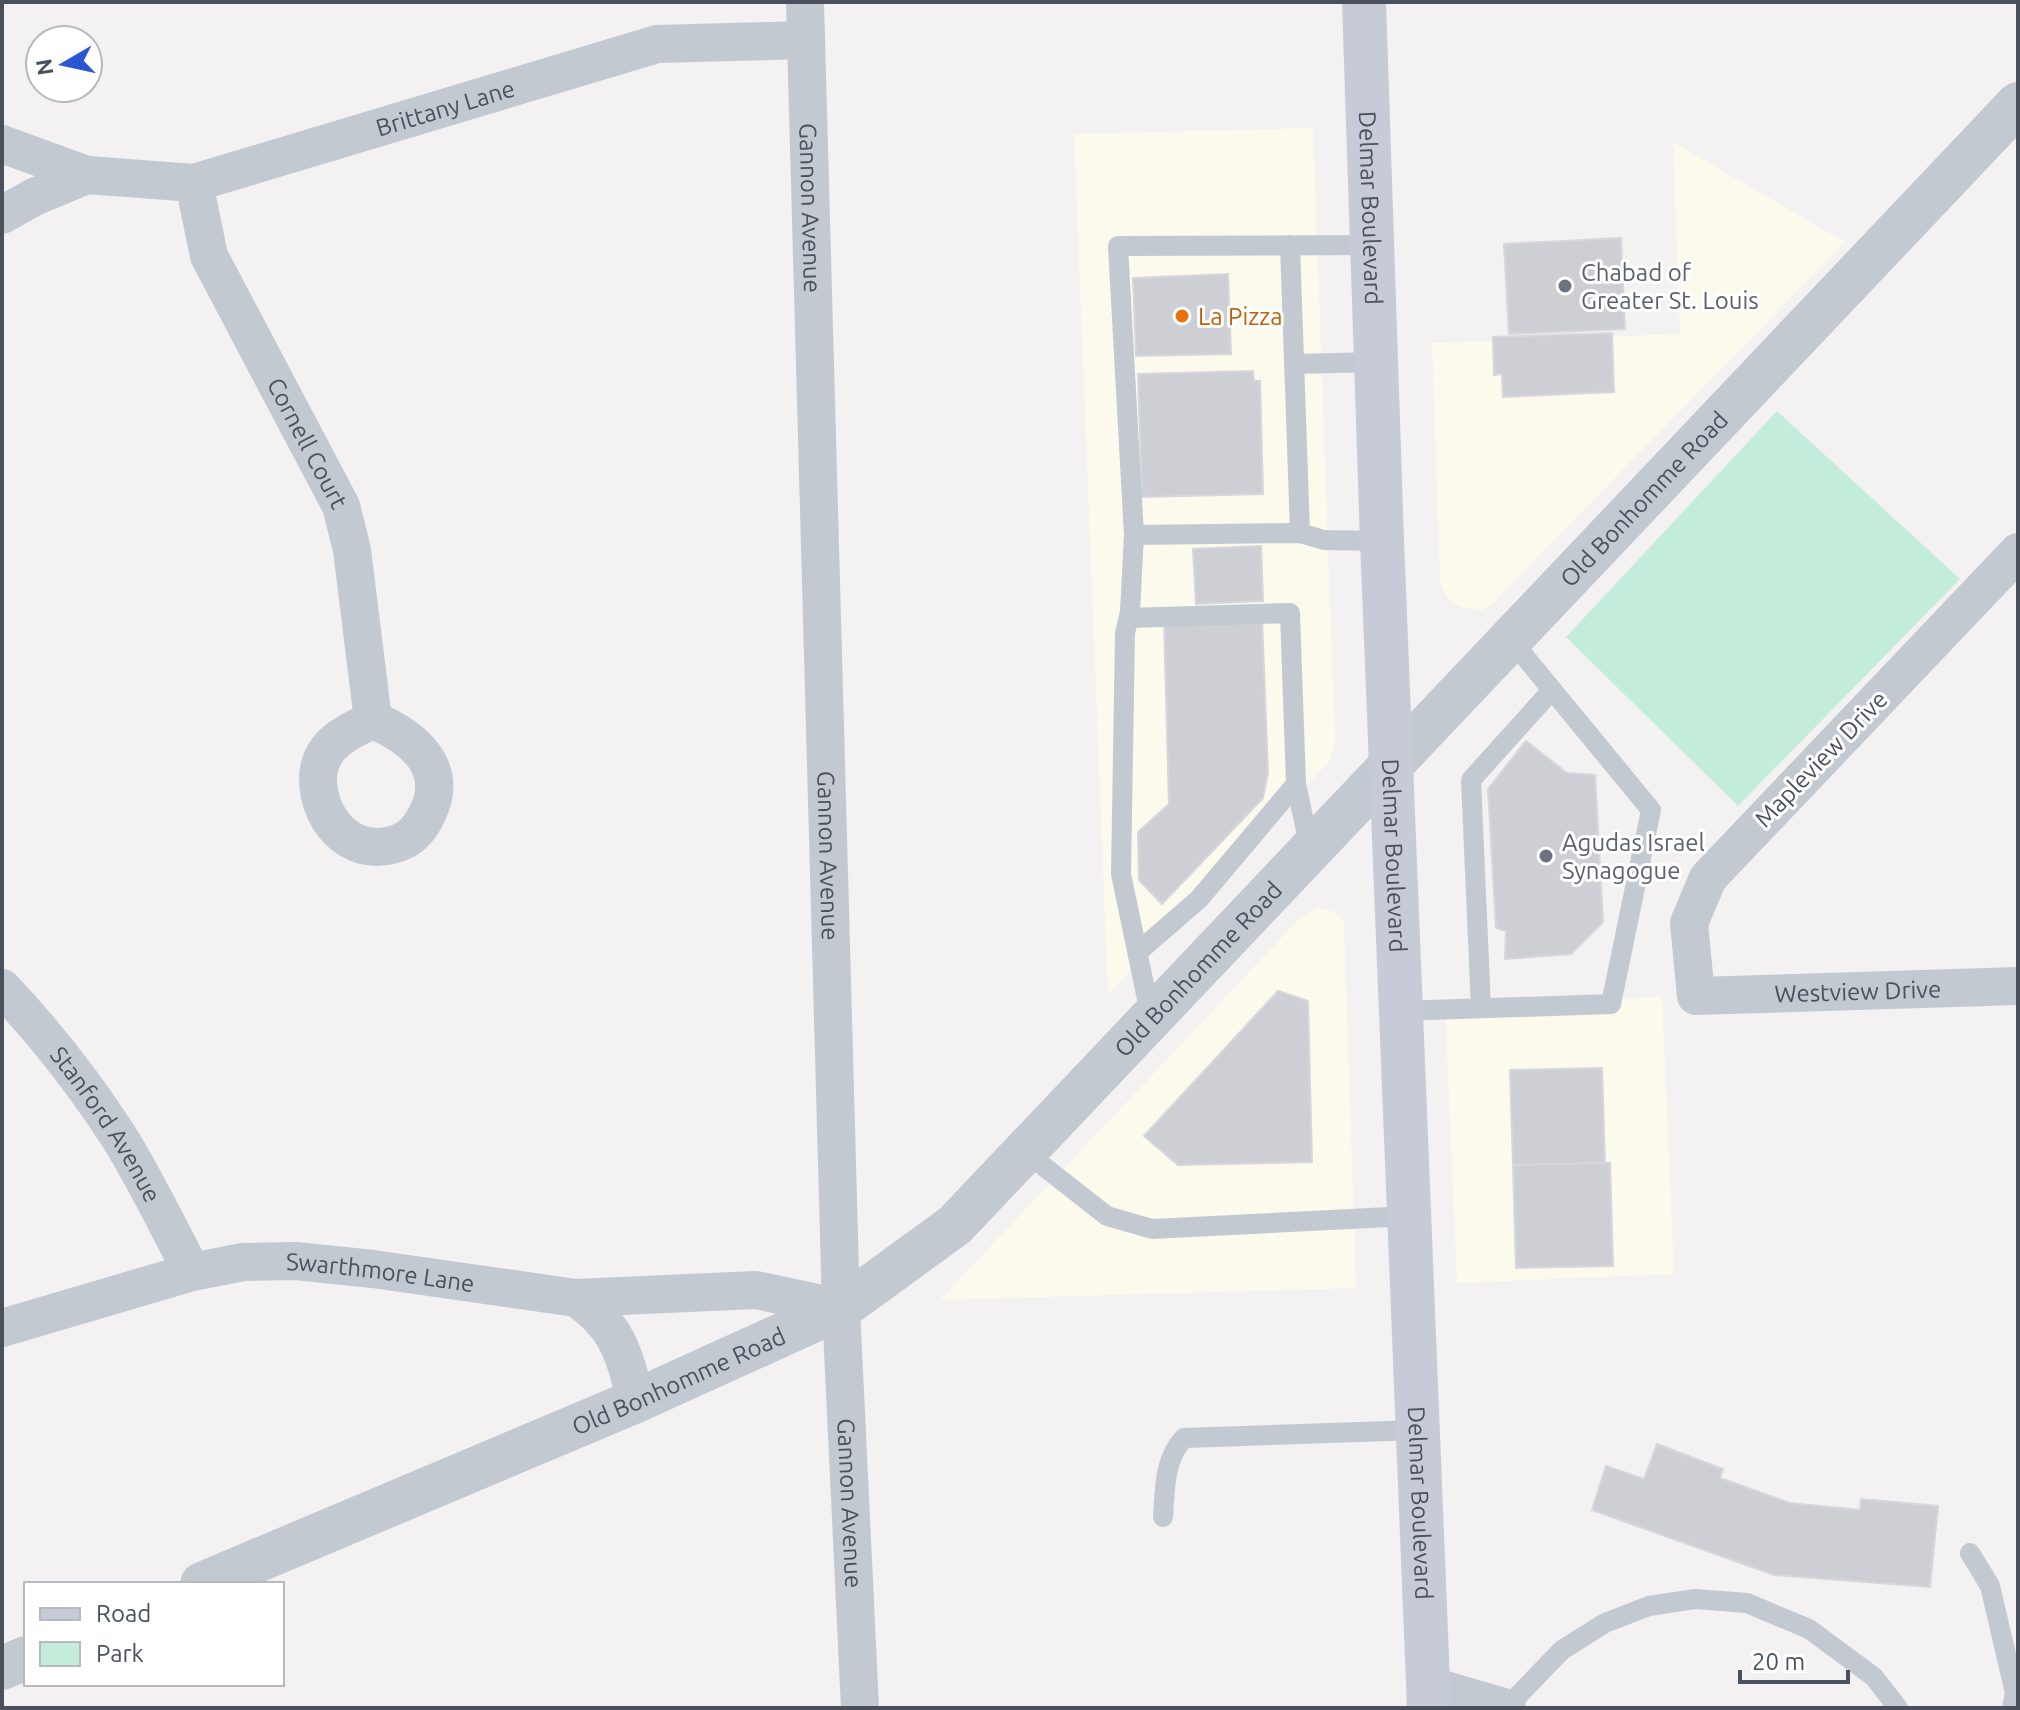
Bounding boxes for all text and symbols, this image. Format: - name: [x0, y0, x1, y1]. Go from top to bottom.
- north arrow: [24, 24, 104, 104]
- text: N: [30, 57, 57, 77]
- street label: Brittany Lane: [373, 74, 518, 141]
- street label: Delmar Boulevard: [1354, 111, 1388, 305]
- street label: Gannon Avenue: [795, 123, 827, 293]
- place label: Chabad of Greater St. Louis: [1581, 259, 1759, 314]
- marker: Chabad of Greater St. Louis: [1556, 277, 1574, 295]
- place label: La Pizza: [1198, 303, 1283, 330]
- marker: La Pizza: [1173, 307, 1191, 325]
- street label: Cornell Court: [262, 373, 354, 513]
- street label: Old Bonhomme Road: [1554, 406, 1733, 592]
- street label: Mapleview Drive: [1749, 685, 1893, 833]
- street label: Delmar Boulevard: [1377, 758, 1412, 953]
- street label: Gannon Avenue: [813, 770, 844, 941]
- place label: Agudas Israel Synagogue: [1562, 829, 1705, 884]
- marker: Agudas Israel Synagogue: [1537, 847, 1555, 865]
- street label: Old Bonhomme Road: [1109, 876, 1287, 1062]
- street label: Westview Drive: [1774, 975, 1942, 1007]
- street label: Stanford Avenue: [45, 1041, 167, 1207]
- street label: Swarthmore Lane: [286, 1247, 476, 1297]
- street label: Old Bonhomme Road: [568, 1322, 789, 1440]
- street label: Delmar Boulevard: [1403, 1406, 1438, 1600]
- street label: Gannon Avenue: [833, 1418, 868, 1589]
- legend: [24, 1582, 284, 1686]
- text: Road: [96, 1600, 151, 1627]
- scale bar: [1740, 1634, 1848, 1684]
- text: Park: [96, 1640, 144, 1667]
- text: 20 m: [1752, 1648, 1805, 1675]

